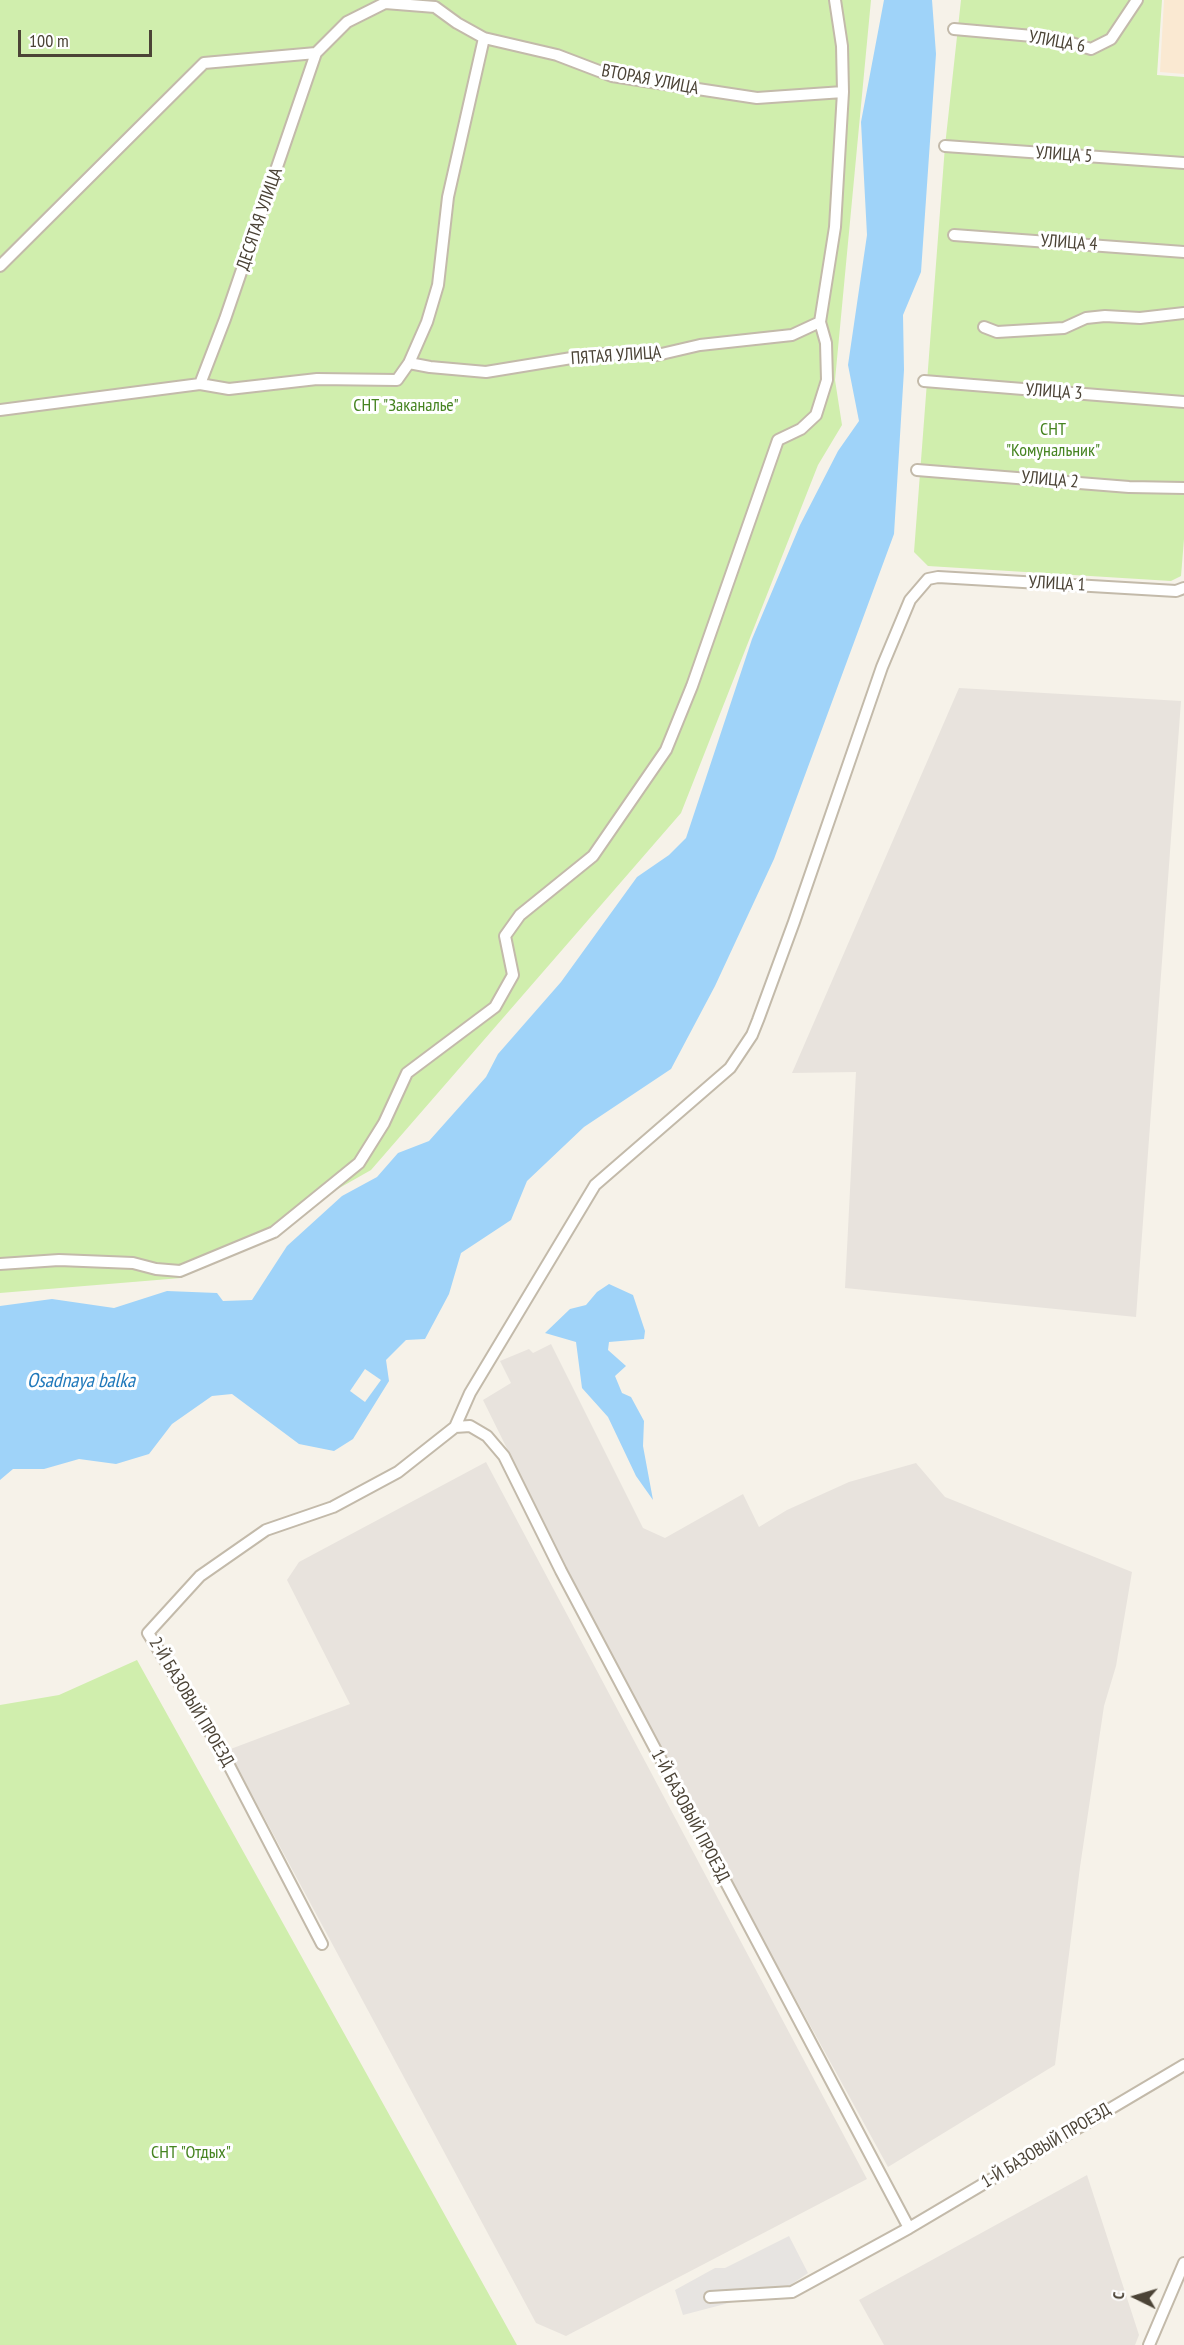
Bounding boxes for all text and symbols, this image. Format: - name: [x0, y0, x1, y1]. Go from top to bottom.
- scale bar: [21, 18, 154, 56]
- street label: УЛИЦА 6: [1027, 26, 1087, 58]
- text: 100 m: [29, 29, 69, 52]
- street label: ВТОРАЯ УЛИЦА: [600, 60, 700, 100]
- street label: УЛИЦА 5: [1035, 142, 1093, 168]
- street label: ДЕСЯТАЯ УЛИЦА: [232, 165, 288, 273]
- street label: УЛИЦА 4: [1040, 230, 1098, 256]
- street label: ПЯТАЯ УЛИЦА: [570, 342, 662, 370]
- street label: УЛИЦА 3: [1025, 379, 1083, 405]
- park label: СНТ "Заканалье": [353, 395, 459, 417]
- park label: СНТ "Комунальник": [1006, 419, 1100, 462]
- street label: УЛИЦА 2: [1021, 467, 1079, 493]
- street label: УЛИЦА 1: [1028, 572, 1086, 596]
- water label: Osadnaya balka: [27, 1369, 135, 1393]
- street label: 2-Й БАЗОВЫЙ ПРОЕЗД: [144, 1633, 238, 1771]
- street label: 1-Й БАЗОВЫЙ ПРОЕЗД: [646, 1746, 734, 1886]
- street label: 1-Й БАЗОВЫЙ ПРОЕЗД: [977, 2099, 1115, 2193]
- park label: СНТ "Отдых": [151, 2142, 231, 2164]
- north arrow: [1106, 2267, 1166, 2327]
- text: С: [1108, 2291, 1128, 2300]

